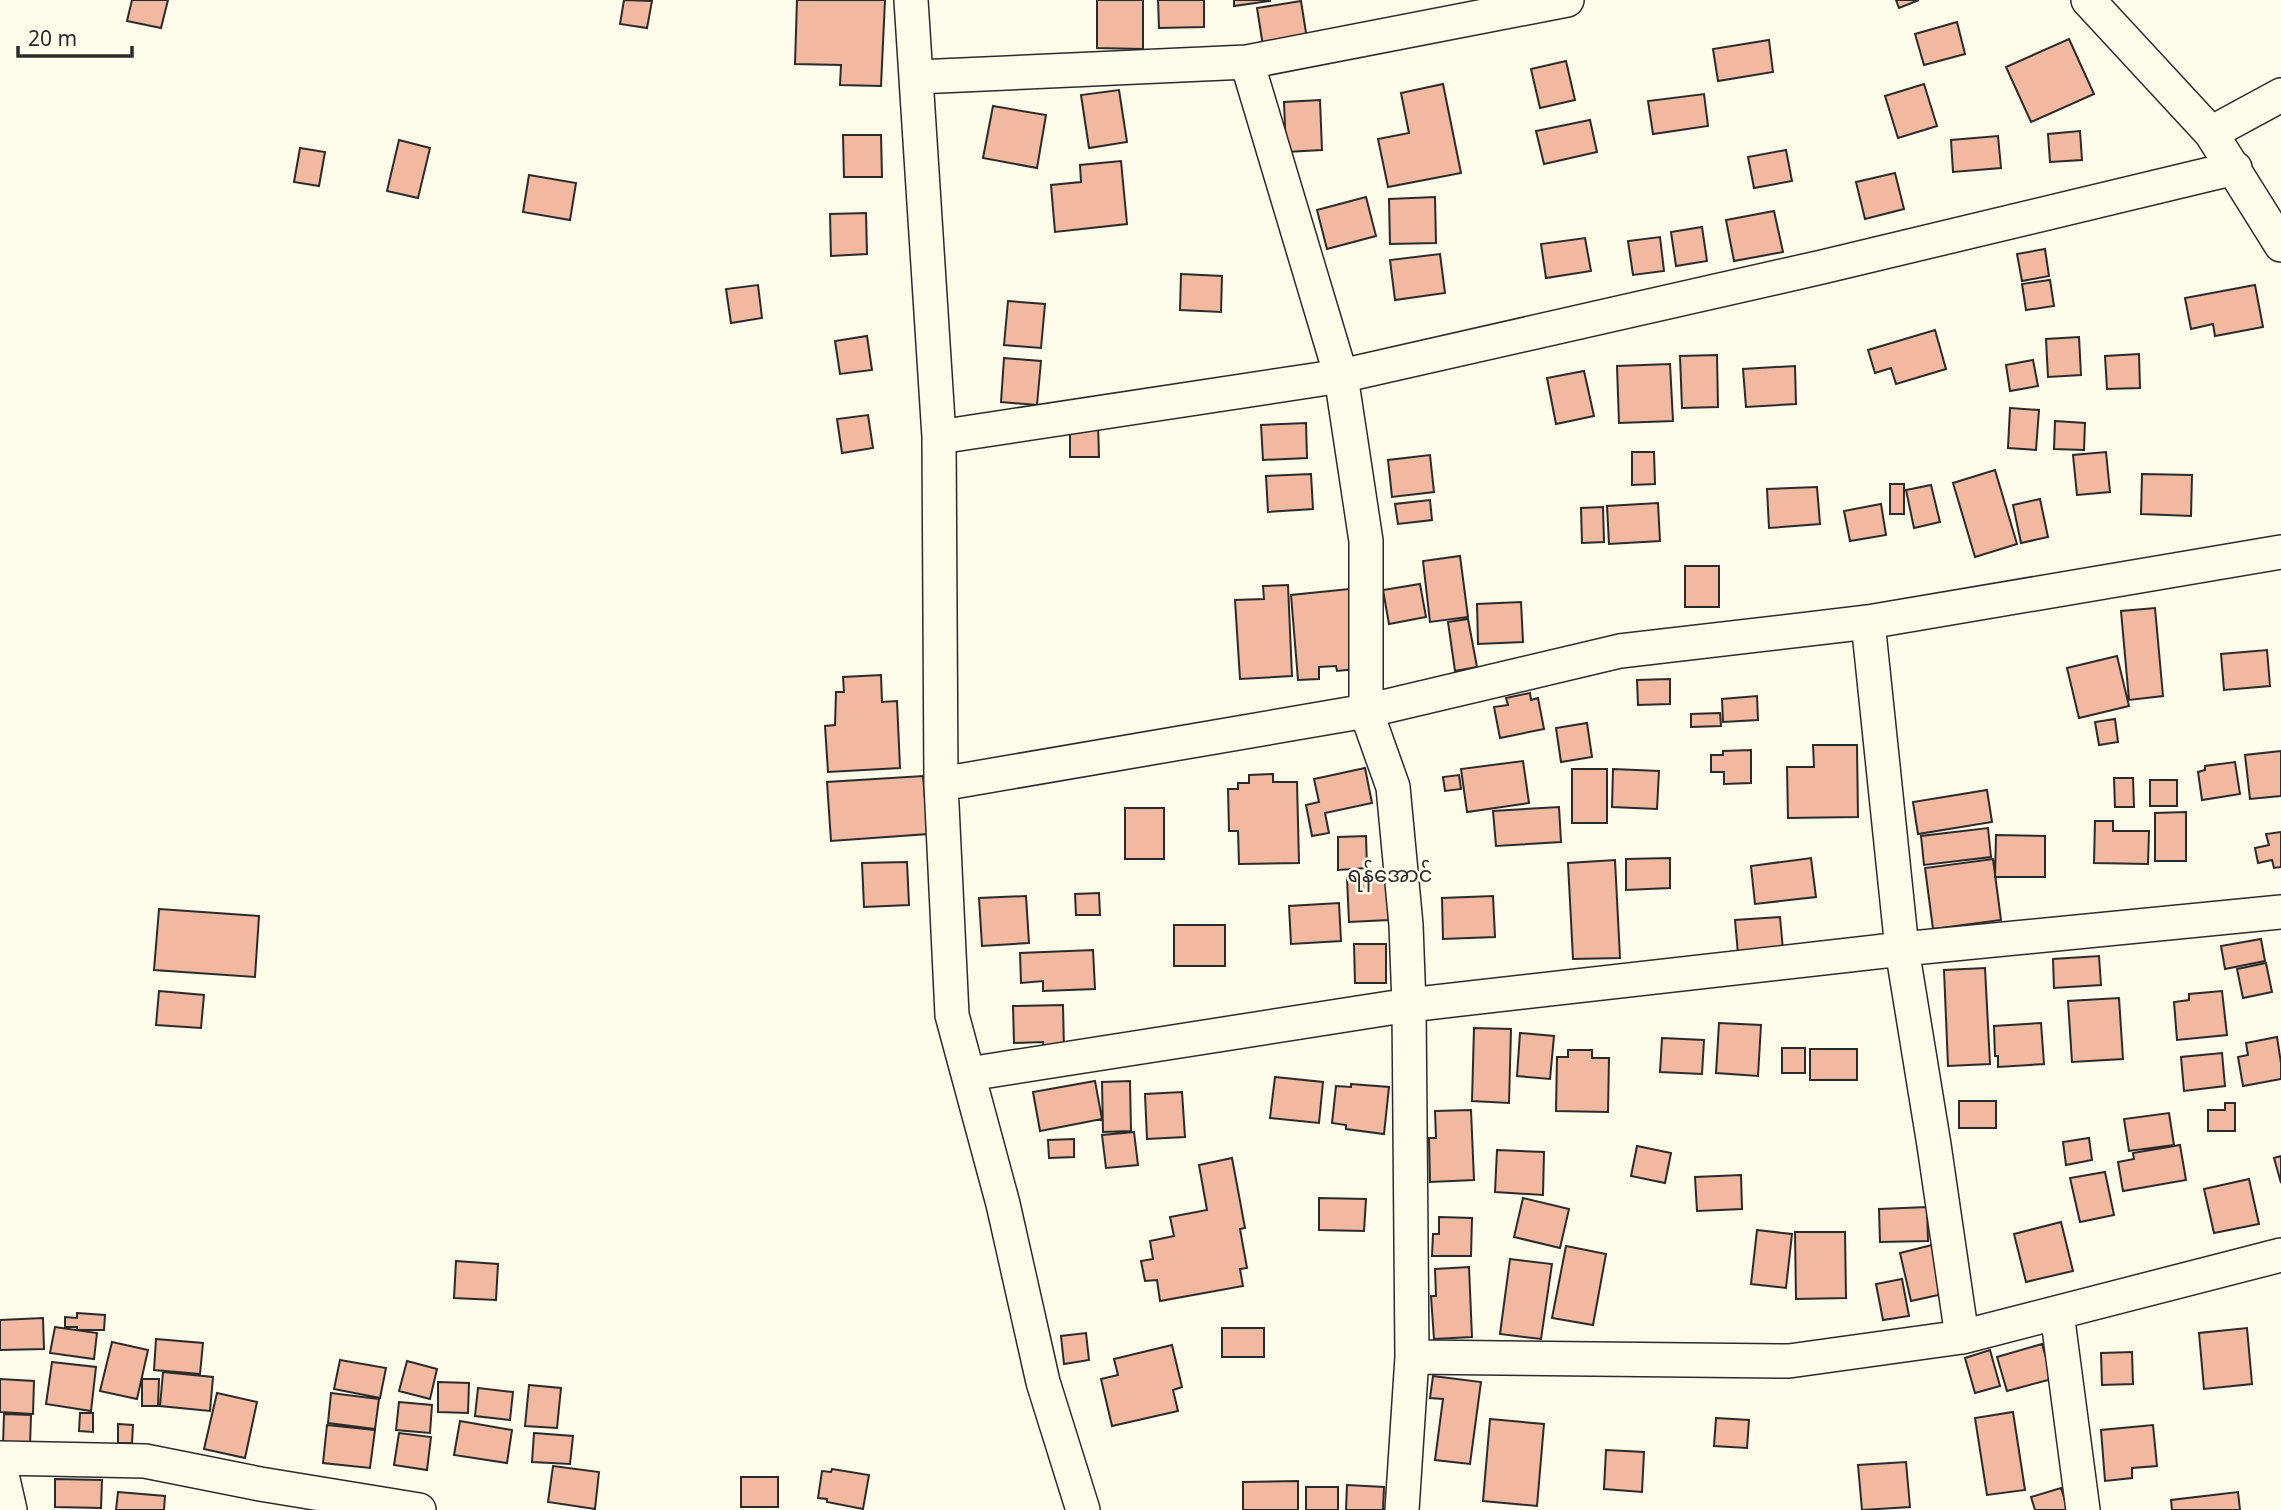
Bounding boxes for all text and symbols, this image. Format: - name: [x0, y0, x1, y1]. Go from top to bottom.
- scale bar: [18, 14, 131, 58]
- text: 20 m: [28, 24, 77, 52]
- district label: ရန်အောင်: [1347, 859, 1433, 892]

